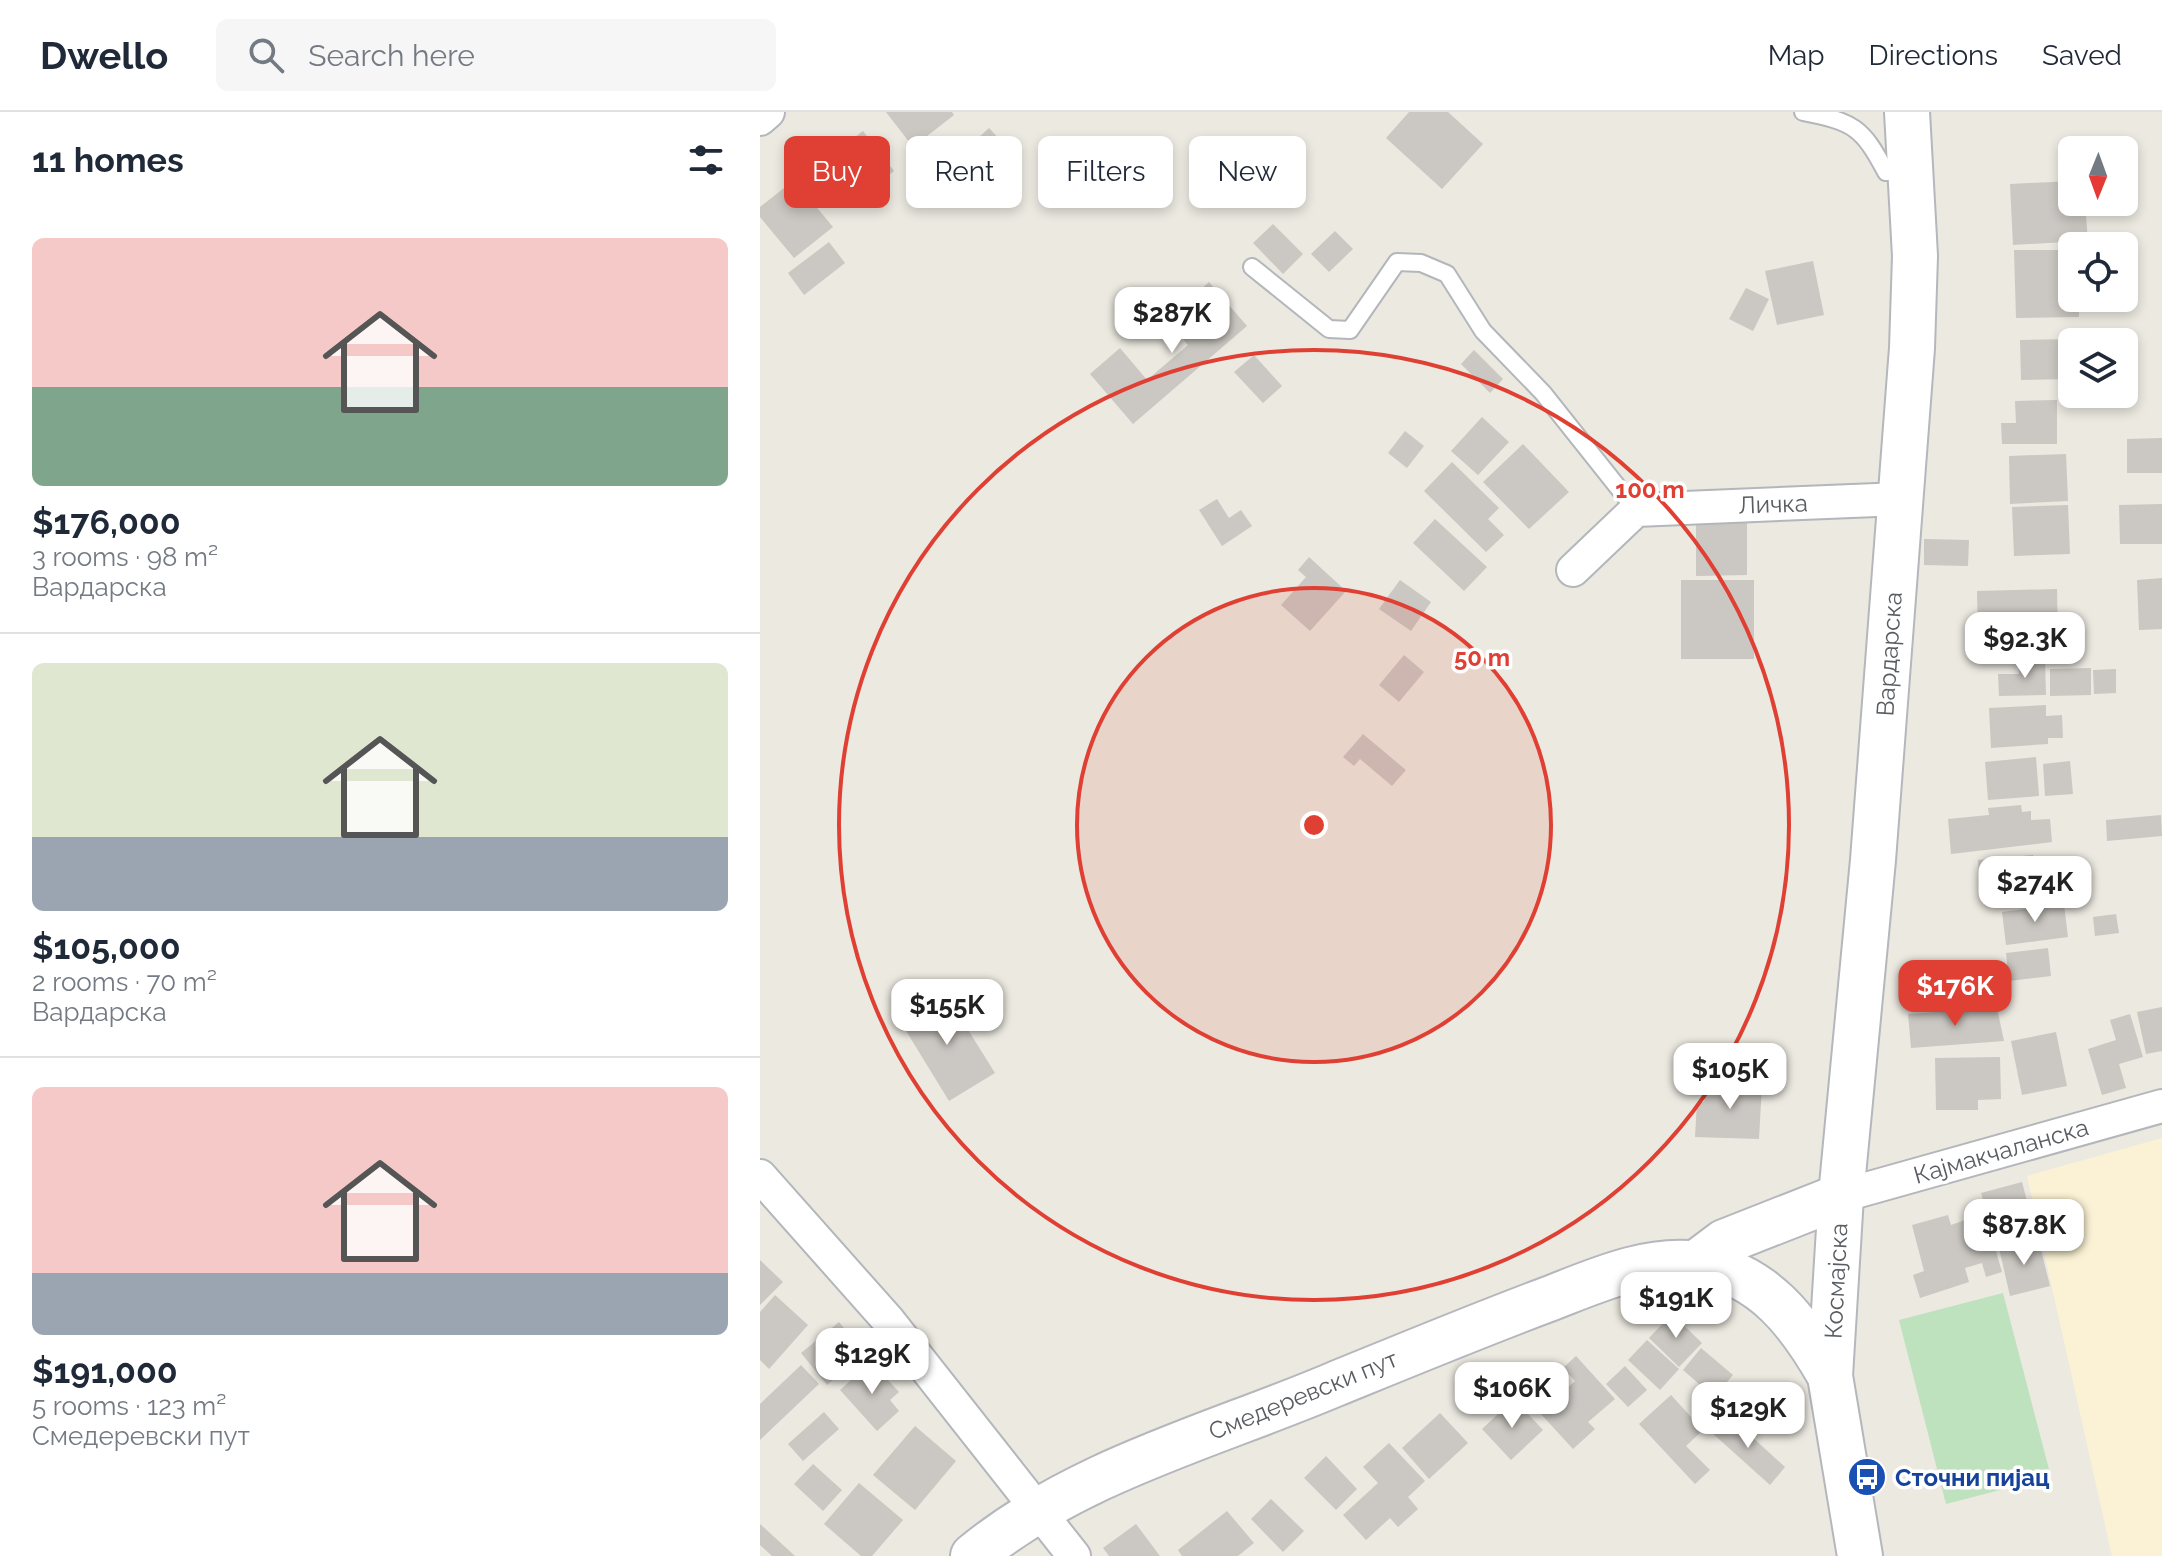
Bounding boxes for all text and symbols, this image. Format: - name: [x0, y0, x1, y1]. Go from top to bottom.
- search box: [216, 19, 776, 91]
- text: Dwello: [40, 33, 168, 78]
- icon: search: [244, 33, 288, 77]
- text: Search here: [308, 38, 475, 73]
- text: Map: [1768, 39, 1825, 72]
- text: Directions: [1869, 39, 1998, 72]
- text: Saved: [2042, 39, 2122, 72]
- chip: Buy: [784, 136, 890, 208]
- chip: Rent: [906, 136, 1022, 208]
- chip: Filters: [1038, 136, 1173, 208]
- chip: New: [1189, 136, 1306, 208]
- north arrow: [2058, 136, 2138, 216]
- map controls: [2058, 136, 2138, 408]
- icon: filters: [684, 138, 728, 182]
- text: 11 homes: [32, 140, 184, 180]
- button: locate: [2058, 232, 2138, 312]
- pin: $287K: [1116, 287, 1228, 355]
- icon: home: [308, 290, 452, 434]
- text: $287K: [1133, 298, 1211, 328]
- button: layers: [2058, 328, 2138, 408]
- text: 100 m: [1615, 475, 1685, 504]
- street label: Личка: [1738, 488, 1808, 520]
- text: $176,000: [32, 502, 181, 542]
- text: 3 rooms · 98 m²: [32, 542, 218, 572]
- text: Вардарска: [32, 572, 167, 602]
- street label: Вардарска: [1870, 591, 1908, 717]
- pin: $92.3K: [1960, 612, 2090, 680]
- text: $92.3K: [1983, 623, 2067, 653]
- text: 50 m: [1454, 643, 1510, 672]
- icon: home: [308, 715, 452, 859]
- centre of rings: [1300, 811, 1328, 839]
- pin: $274K: [1979, 856, 2091, 924]
- text: $274K: [1997, 867, 2073, 897]
- text: $105,000: [32, 927, 181, 967]
- pin: $176K: [1899, 960, 2011, 1028]
- text: 2 rooms · 70 m²: [32, 967, 217, 997]
- text: $176K: [1916, 971, 1994, 1001]
- pin: $155K: [891, 979, 1003, 1047]
- text: $155K: [909, 990, 985, 1020]
- text: Вардарска: [32, 997, 167, 1027]
- pin: $105K: [1674, 1043, 1786, 1111]
- text: $105K: [1691, 1054, 1769, 1084]
- street label: Кајмакчаланска: [1910, 1112, 2092, 1190]
- icon: home: [308, 1139, 452, 1283]
- pin: $87.8K: [1959, 1199, 2089, 1267]
- text: $87.8K: [1982, 1210, 2066, 1240]
- street label: Космајска: [1818, 1222, 1854, 1340]
- pin: $191K: [1620, 1272, 1732, 1340]
- text: $191K: [1639, 1283, 1713, 1313]
- pin: $129K: [816, 1328, 928, 1396]
- text: $129K: [834, 1339, 910, 1369]
- street label: Смедеревски пут: [1204, 1344, 1402, 1446]
- text: $191,000: [32, 1351, 178, 1391]
- pin: $106K: [1456, 1362, 1568, 1430]
- text: $106K: [1473, 1373, 1551, 1403]
- pin: $129K: [1692, 1382, 1804, 1450]
- text: 5 rooms · 123 m²: [32, 1391, 226, 1421]
- text: $129K: [1710, 1393, 1786, 1423]
- text: Смедеревски пут: [32, 1421, 250, 1451]
- bus stop icon: Сточни пијац: [1846, 1456, 1888, 1498]
- place label: Сточни пијац: [1895, 1463, 2050, 1492]

